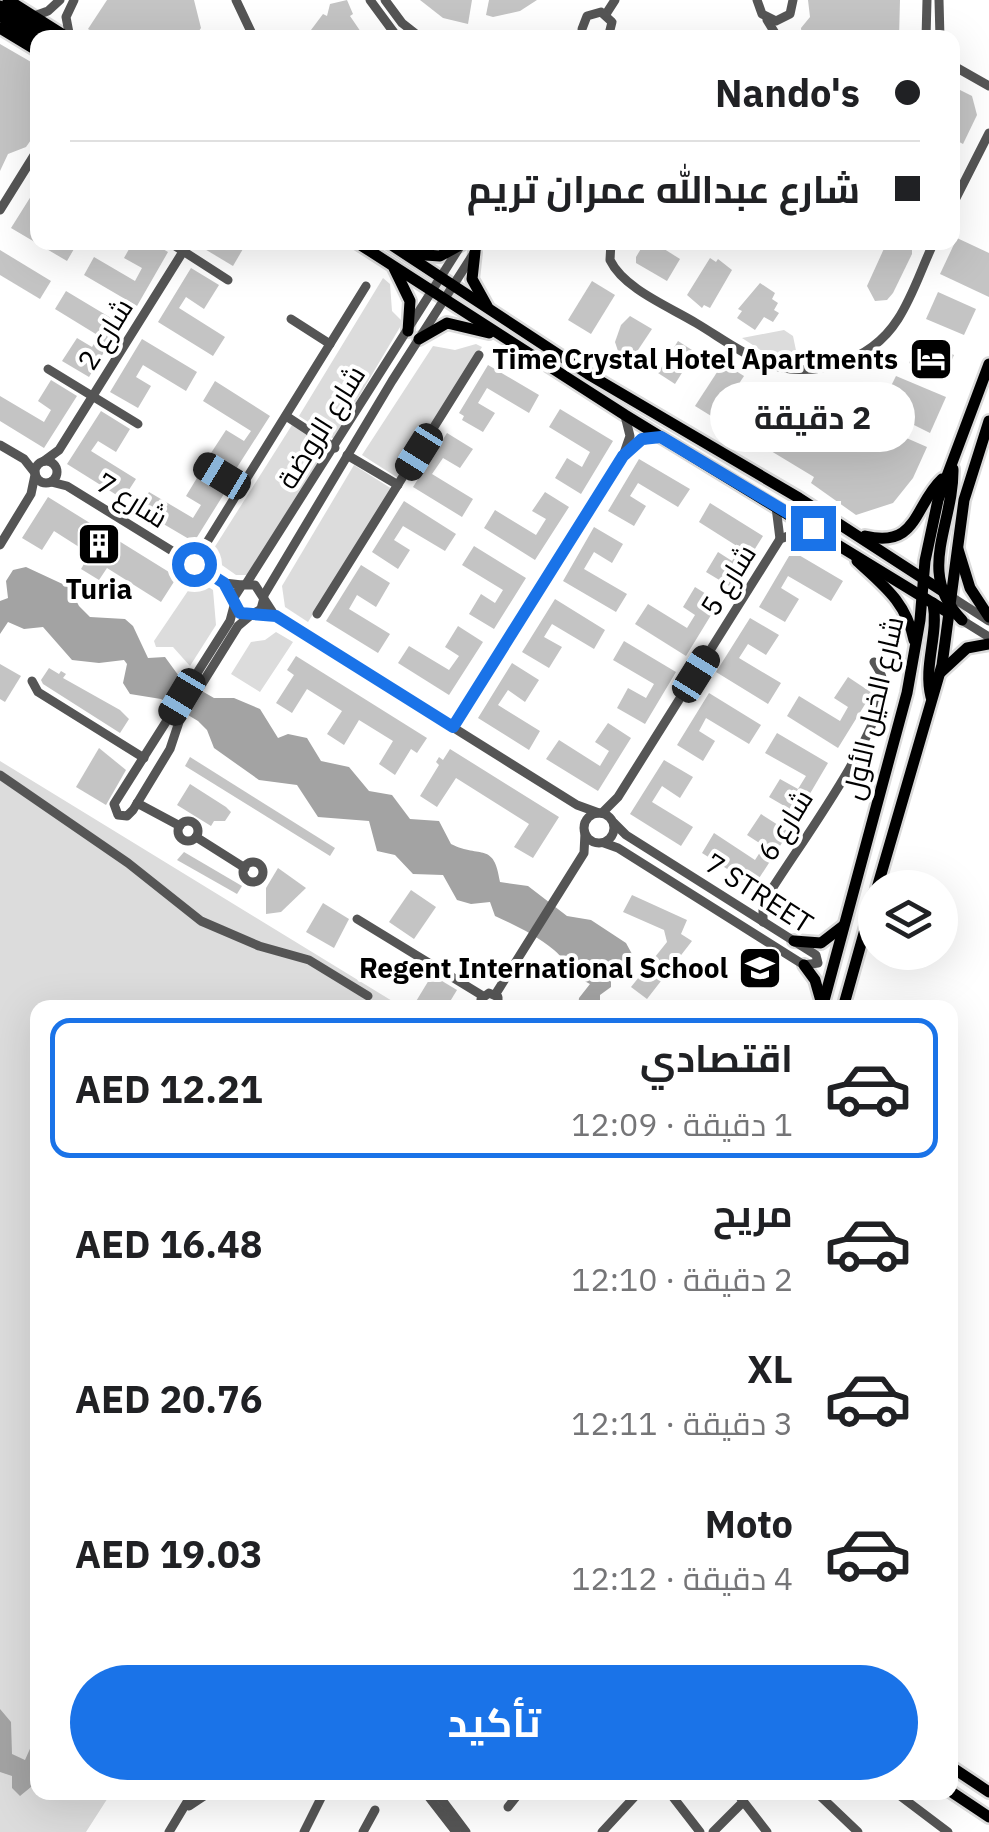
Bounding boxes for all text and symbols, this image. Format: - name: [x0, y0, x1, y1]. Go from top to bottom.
- text: Nando's: [715, 68, 860, 117]
- text: شارع عبدالله عمران تريم: [467, 164, 860, 213]
- street label: شارع 2: [68, 291, 142, 377]
- hotel icon: Time Crystal Hotel Apartments: [908, 336, 954, 382]
- place label: Time Crystal Hotel Apartments: [492, 340, 898, 377]
- street label: شارع الروضة: [268, 358, 374, 496]
- callout: 2 دقيقة: [710, 383, 916, 453]
- text: 2 دقيقة: [754, 396, 871, 438]
- car: [390, 419, 448, 485]
- car: [189, 448, 255, 504]
- street label: شارع 7: [89, 463, 175, 537]
- route end: [791, 506, 836, 551]
- building icon: Turia: [76, 521, 122, 567]
- street label: شارع 5: [691, 537, 765, 623]
- route start: [172, 542, 217, 587]
- place label: Turia: [65, 570, 133, 607]
- street label: شارع الخيل الأول: [833, 613, 913, 803]
- car: [667, 641, 725, 707]
- car: [154, 664, 210, 730]
- street label: شارع 6: [748, 782, 822, 868]
- street label: 7 STREET: [698, 844, 820, 941]
- map controls: [858, 870, 958, 970]
- button: layers: [858, 870, 958, 970]
- school or university icon: Regent International School: [737, 945, 783, 991]
- place label: Regent International School: [359, 949, 728, 986]
- text: اقتصادي: [640, 1033, 793, 1082]
- icon: car: [823, 1043, 913, 1133]
- text: AED 12.21: [75, 1064, 263, 1113]
- text: 1 دقيقة · 12:09: [571, 1103, 793, 1145]
- text: مريح: [713, 1188, 793, 1237]
- icon: car: [823, 1198, 913, 1288]
- text: AED 16.48: [75, 1219, 263, 1268]
- text: 2 دقيقة · 12:10: [571, 1258, 793, 1300]
- text: XL: [747, 1344, 793, 1393]
- icon: car: [823, 1353, 913, 1443]
- text: AED 20.76: [75, 1374, 263, 1423]
- text: 3 دقيقة · 12:11: [571, 1402, 793, 1444]
- text: Moto: [705, 1499, 793, 1548]
- icon: car: [823, 1508, 913, 1598]
- text: AED 19.03: [75, 1529, 263, 1578]
- text: 4 دقيقة · 12:12: [571, 1557, 793, 1599]
- button: تأكيد: [70, 1665, 918, 1780]

